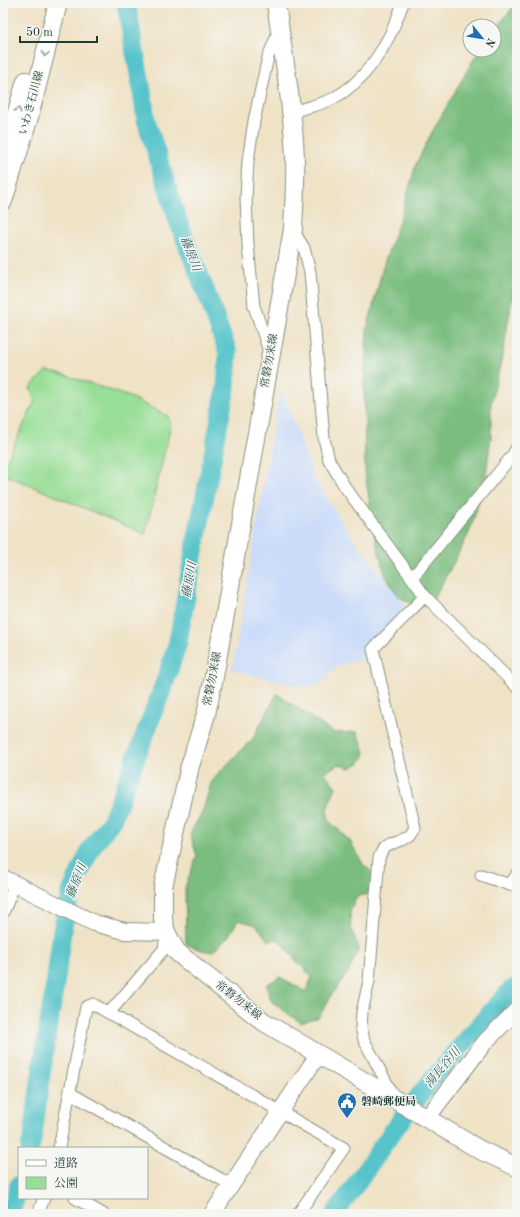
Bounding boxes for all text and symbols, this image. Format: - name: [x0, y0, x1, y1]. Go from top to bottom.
- scale bar: [20, 18, 97, 44]
- north arrow: [462, 18, 502, 58]
- text: 50 m: [26, 26, 53, 39]
- text: N: [482, 36, 496, 49]
- one-way arrow: [41, 51, 50, 58]
- street label: いわき石川線: [16, 69, 46, 136]
- one-way arrow: [13, 107, 22, 114]
- water label: 藤原川: [178, 234, 205, 275]
- street label: 常磐勿来線: [258, 333, 280, 389]
- water label: 藤原川: [179, 559, 199, 599]
- street label: 常磐勿来線: [200, 651, 224, 707]
- water label: 藤原川: [63, 859, 90, 900]
- street label: 常磐勿来線: [213, 978, 264, 1022]
- water label: 湯長谷川: [422, 1044, 464, 1090]
- public building icon: 磐崎郵便局: [336, 1091, 358, 1119]
- place label: 磐崎郵便局: [361, 1095, 416, 1108]
- legend: [18, 1147, 148, 1199]
- text: 道路: [54, 1156, 78, 1170]
- text: 公園: [54, 1177, 78, 1190]

